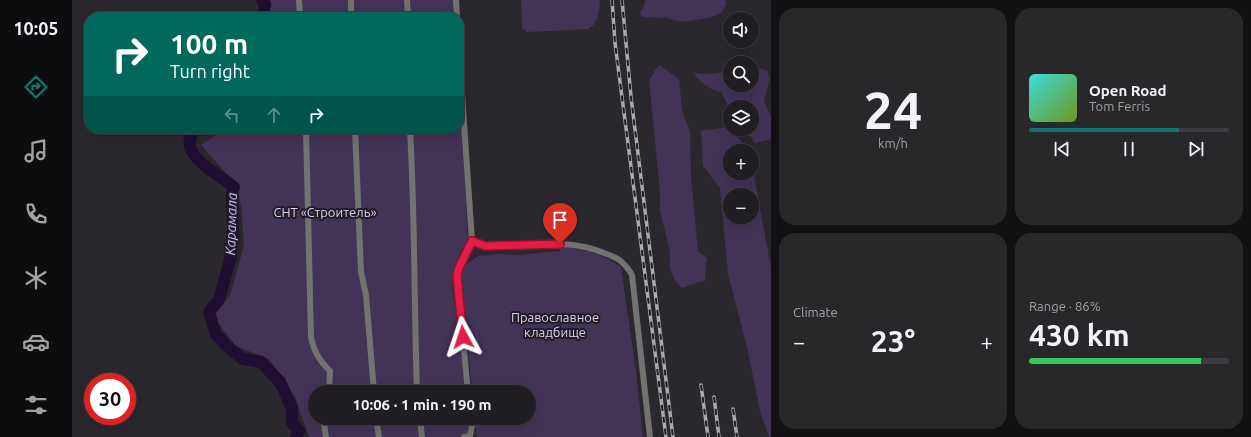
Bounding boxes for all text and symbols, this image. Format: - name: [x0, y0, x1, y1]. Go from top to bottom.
- map controls: [723, 12, 759, 224]
- button: sound: [723, 12, 759, 48]
- text: 10:05: [13, 18, 59, 38]
- icon: right: [104, 28, 156, 80]
- text: 100 m: [170, 28, 248, 59]
- button: search: [723, 56, 759, 92]
- text: Turn right: [170, 61, 250, 81]
- icon: directions: [22, 73, 50, 101]
- text: 24: [864, 81, 922, 139]
- text: Open Road: [1089, 82, 1166, 99]
- text: Tom Ferris: [1089, 99, 1150, 113]
- button: layers: [723, 100, 759, 136]
- icon: left: [221, 104, 243, 126]
- icon: ahead: [263, 104, 285, 126]
- icon: right: [305, 104, 327, 126]
- text: km/h: [878, 136, 908, 150]
- icon: music: [22, 137, 50, 165]
- icon: previous: [1051, 138, 1073, 160]
- icon: pause: [1118, 138, 1140, 160]
- icon: next: [1185, 138, 1207, 160]
- button: +: [723, 144, 759, 180]
- button: −: [723, 188, 759, 224]
- water label: Карамала: [222, 192, 240, 256]
- icon: phone: [22, 200, 50, 228]
- pin: [543, 203, 577, 244]
- park label: СНТ «Строитель»: [273, 205, 377, 219]
- icon: arrive: [549, 209, 571, 231]
- icon: climate: [22, 264, 50, 292]
- text: Range · 86%: [1029, 299, 1101, 313]
- text: Climate: [793, 305, 838, 319]
- park label: Православное кладбище: [511, 310, 599, 339]
- position arrow: [442, 316, 484, 358]
- text: 430 km: [1029, 318, 1130, 352]
- text: 23°: [871, 324, 915, 358]
- icon: car: [22, 328, 50, 356]
- text: −: [793, 329, 805, 354]
- text: +: [981, 329, 993, 354]
- speed limit sign: 30: [84, 373, 136, 425]
- icon: filters: [22, 391, 50, 419]
- text: 10:06 · 1 min · 190 m: [353, 396, 491, 413]

